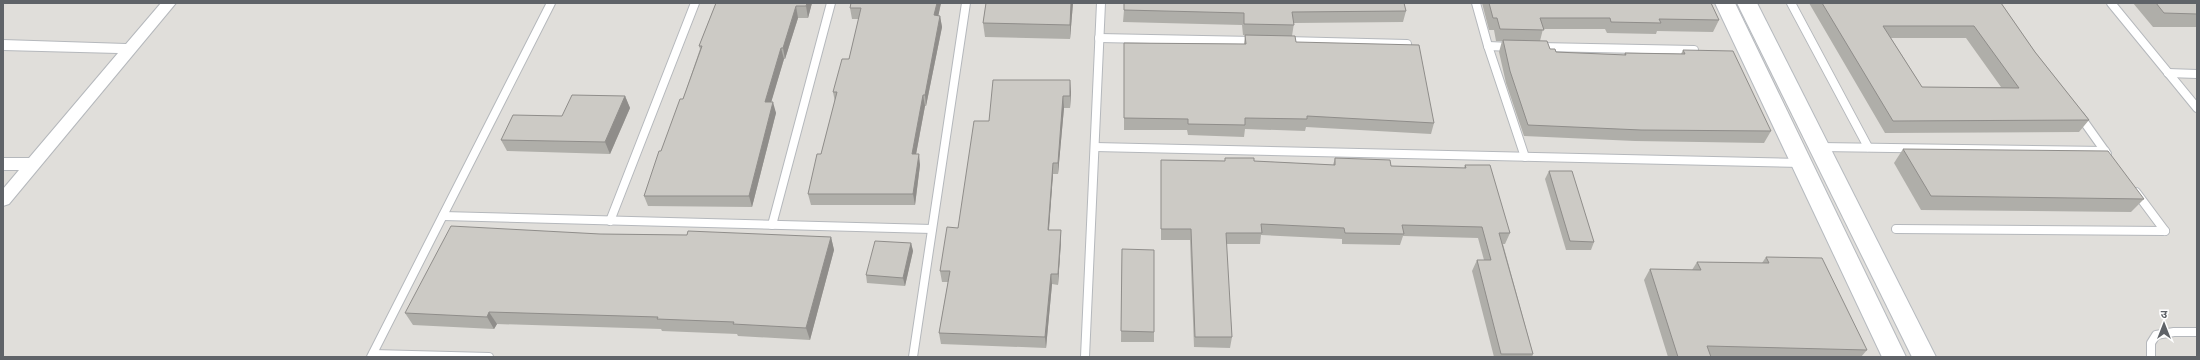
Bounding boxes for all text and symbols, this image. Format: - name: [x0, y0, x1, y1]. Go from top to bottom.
- north arrow: [2144, 304, 2184, 344]
- text: उ: [2161, 309, 2168, 320]

